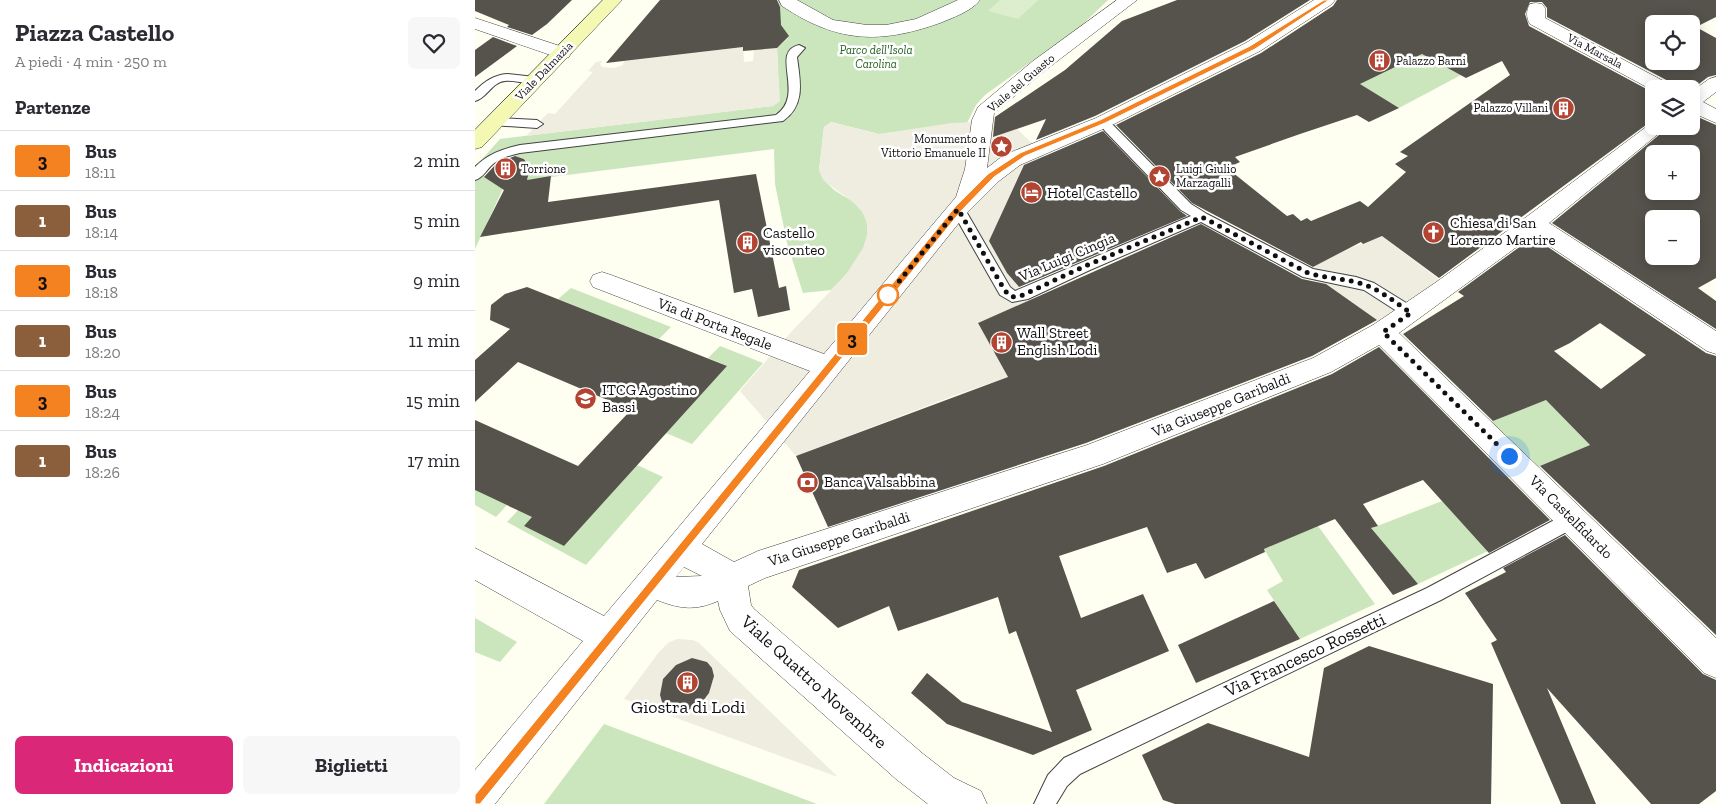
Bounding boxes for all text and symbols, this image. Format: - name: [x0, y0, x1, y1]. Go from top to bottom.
- map controls: [1645, 15, 1700, 265]
- button: locate: [1645, 15, 1700, 70]
- button: heart: [408, 17, 460, 69]
- text: Piazza Castello: [15, 18, 174, 47]
- street label: Via Marsala: [1564, 30, 1625, 72]
- street label: Viale Dalmazia: [512, 38, 576, 104]
- park label: Parco dell'Isola Carolina: [839, 43, 913, 71]
- building icon: Palazzo Barni: [1368, 49, 1392, 73]
- street label: Viale del Guasto: [984, 51, 1057, 116]
- text: A piedi · 4 min · 250 m: [15, 52, 167, 71]
- place label: Palazzo Barni: [1396, 54, 1467, 68]
- button: layers: [1645, 80, 1700, 135]
- text: Partenze: [15, 96, 91, 119]
- building icon: Palazzo Villani: [1552, 96, 1576, 120]
- place label: Palazzo Villani: [1473, 101, 1549, 115]
- place label: Monumento a Vittorio Emanuele II: [880, 132, 986, 160]
- place icon: Monumento a Vittorio Emanuele II: [990, 134, 1014, 158]
- text: Bus: [85, 140, 117, 163]
- button: +: [1645, 145, 1700, 200]
- text: 2 min: [413, 149, 460, 172]
- text: 3: [38, 150, 47, 172]
- building icon: Torrione: [493, 157, 517, 181]
- place label: Torrione: [521, 162, 566, 176]
- place label: Luigi Giulio Marzagalli: [1176, 162, 1236, 190]
- text: 18:11: [85, 163, 116, 182]
- place icon: Luigi Giulio Marzagalli: [1148, 164, 1172, 188]
- hotel icon: Hotel Castello: [1019, 181, 1043, 205]
- place label: Hotel Castello: [1047, 184, 1138, 202]
- text: Bus: [85, 200, 117, 223]
- text: 5 min: [413, 209, 460, 232]
- text: 1: [39, 210, 46, 232]
- button: −: [1645, 210, 1700, 265]
- place label: Chiesa di San Lorenzo Martire: [1450, 214, 1556, 249]
- church icon: Chiesa di San Lorenzo Martire: [1422, 220, 1446, 244]
- text: 18:14: [85, 223, 118, 242]
- place label: Castello visconteo: [763, 224, 825, 259]
- street label: Via Luigi Cingia: [1015, 229, 1118, 286]
- building icon: Castello visconteo: [735, 230, 759, 254]
- text: Bus: [85, 260, 117, 283]
- text: 9 min: [413, 269, 460, 292]
- text: 3: [38, 270, 47, 292]
- text: 18:18: [85, 283, 118, 302]
- unlabelled marker: [877, 284, 899, 306]
- street label: Via di Porta Regale: [654, 294, 775, 354]
- text: Bus: [85, 320, 117, 343]
- line badge: 3: [836, 323, 868, 355]
- place label: Wall Street English Lodi: [1017, 324, 1097, 359]
- text: 3: [847, 328, 857, 350]
- text: 11 min: [408, 329, 460, 352]
- text: 1: [39, 330, 46, 352]
- building icon: Wall Street English Lodi: [989, 330, 1013, 354]
- text: 18:20: [85, 343, 121, 362]
- street label: Via Giuseppe Garibaldi: [1148, 369, 1293, 441]
- text: Bus: [85, 380, 117, 403]
- place label: ITCG Agostino Bassi: [602, 381, 697, 416]
- school or university icon: ITCG Agostino Bassi: [574, 387, 598, 411]
- text: 15 min: [406, 389, 460, 412]
- text: 3: [38, 390, 47, 412]
- text: 18:24: [85, 403, 120, 422]
- text: Bus: [85, 440, 117, 463]
- your location: [1497, 444, 1522, 469]
- text: 17 min: [407, 449, 460, 472]
- text: 1: [39, 450, 46, 472]
- text: 18:26: [85, 463, 120, 482]
- bank icon: Banca Valsabbina: [796, 470, 820, 494]
- street label: Via Castelfidardo: [1525, 471, 1617, 563]
- place label: Banca Valsabbina: [824, 473, 936, 491]
- street label: Via Giuseppe Garibaldi: [765, 508, 912, 571]
- street label: Via Francesco Rossetti: [1220, 608, 1389, 702]
- street label: Viale Quattro Novembre: [736, 610, 892, 753]
- building icon: Giostra di Lodi: [676, 670, 700, 694]
- place label: Giostra di Lodi: [631, 696, 745, 718]
- button: Indicazioni: [15, 736, 233, 794]
- button: Biglietti: [243, 736, 460, 794]

